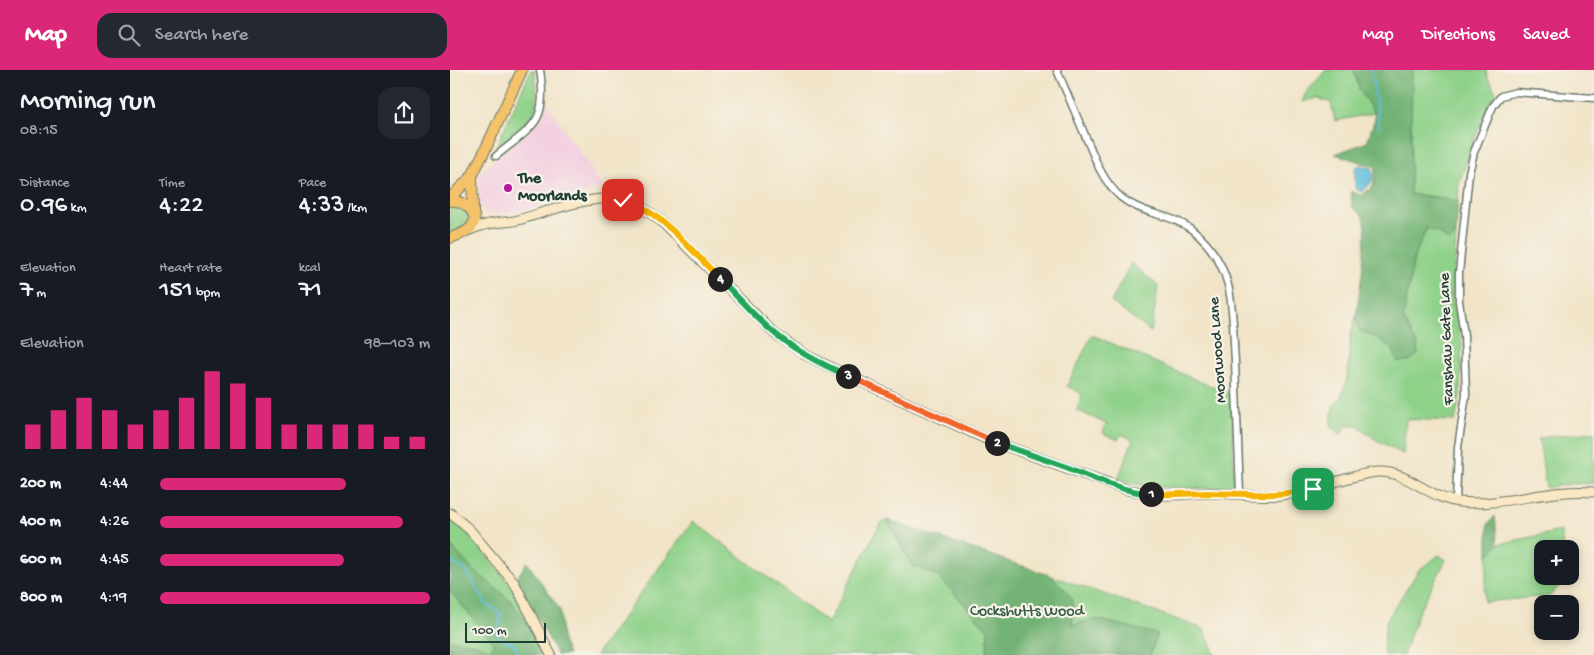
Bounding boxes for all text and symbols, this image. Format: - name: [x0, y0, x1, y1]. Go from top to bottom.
- search box: [97, 13, 447, 58]
- text: Map: [25, 21, 67, 50]
- icon: search: [115, 21, 143, 49]
- text: Search here: [155, 24, 248, 47]
- text: Map: [1362, 25, 1394, 46]
- text: Directions: [1422, 25, 1495, 46]
- text: Saved: [1523, 25, 1569, 46]
- text: Morning run: [20, 86, 155, 119]
- button: share: [378, 87, 430, 139]
- text: 08:15: [20, 122, 58, 141]
- place label: The Moorlands: [516, 170, 588, 207]
- text: Distance: [20, 175, 69, 192]
- text: Time: [159, 175, 185, 192]
- text: Pace: [299, 175, 326, 192]
- pin: [602, 179, 644, 221]
- marker: The Moorlands: [502, 182, 514, 194]
- icon: check: [609, 186, 637, 214]
- text: 0.96: [20, 192, 67, 221]
- text: 4:22: [159, 192, 204, 221]
- text: 4:33: [299, 192, 344, 221]
- text: km: [67, 200, 87, 217]
- text: /km: [344, 200, 367, 217]
- text: Elevation: [20, 260, 76, 277]
- text: Heart rate: [159, 260, 222, 277]
- text: kcal: [299, 260, 321, 277]
- pin: 4: [708, 266, 732, 292]
- text: 4: [717, 271, 724, 288]
- street label: Fanshaw Gate Lane: [1436, 272, 1460, 406]
- text: 7: [20, 277, 33, 306]
- text: 151: [159, 277, 193, 306]
- text: 71: [299, 277, 322, 306]
- text: m: [33, 285, 46, 302]
- text: bpm: [193, 285, 220, 302]
- street label: Moorwood Lane: [1206, 296, 1232, 404]
- text: Elevation: [20, 335, 84, 354]
- text: 98–103 m: [364, 335, 430, 354]
- pin: 3: [836, 364, 860, 388]
- text: 3: [845, 368, 852, 385]
- pin: 2: [984, 430, 1010, 456]
- text: 2: [994, 435, 1001, 452]
- pin: [1292, 468, 1334, 510]
- text: 200 m: [20, 475, 61, 494]
- text: 4:44: [100, 475, 128, 494]
- icon: arrive: [1299, 475, 1327, 503]
- pin: 1: [1138, 482, 1164, 506]
- text: 1: [1149, 486, 1154, 503]
- text: 400 m: [20, 513, 61, 532]
- text: 4:26: [100, 513, 129, 532]
- map controls: [1534, 540, 1579, 640]
- button: +: [1534, 540, 1579, 585]
- text: 600 m: [20, 551, 61, 570]
- text: 4:45: [100, 551, 129, 570]
- text: 800 m: [20, 589, 62, 608]
- text: 4:19: [100, 589, 127, 608]
- button: −: [1534, 595, 1579, 640]
- park label: Cockshutts Wood: [970, 603, 1086, 622]
- scale bar: [465, 620, 546, 643]
- text: 100 m: [472, 623, 507, 640]

